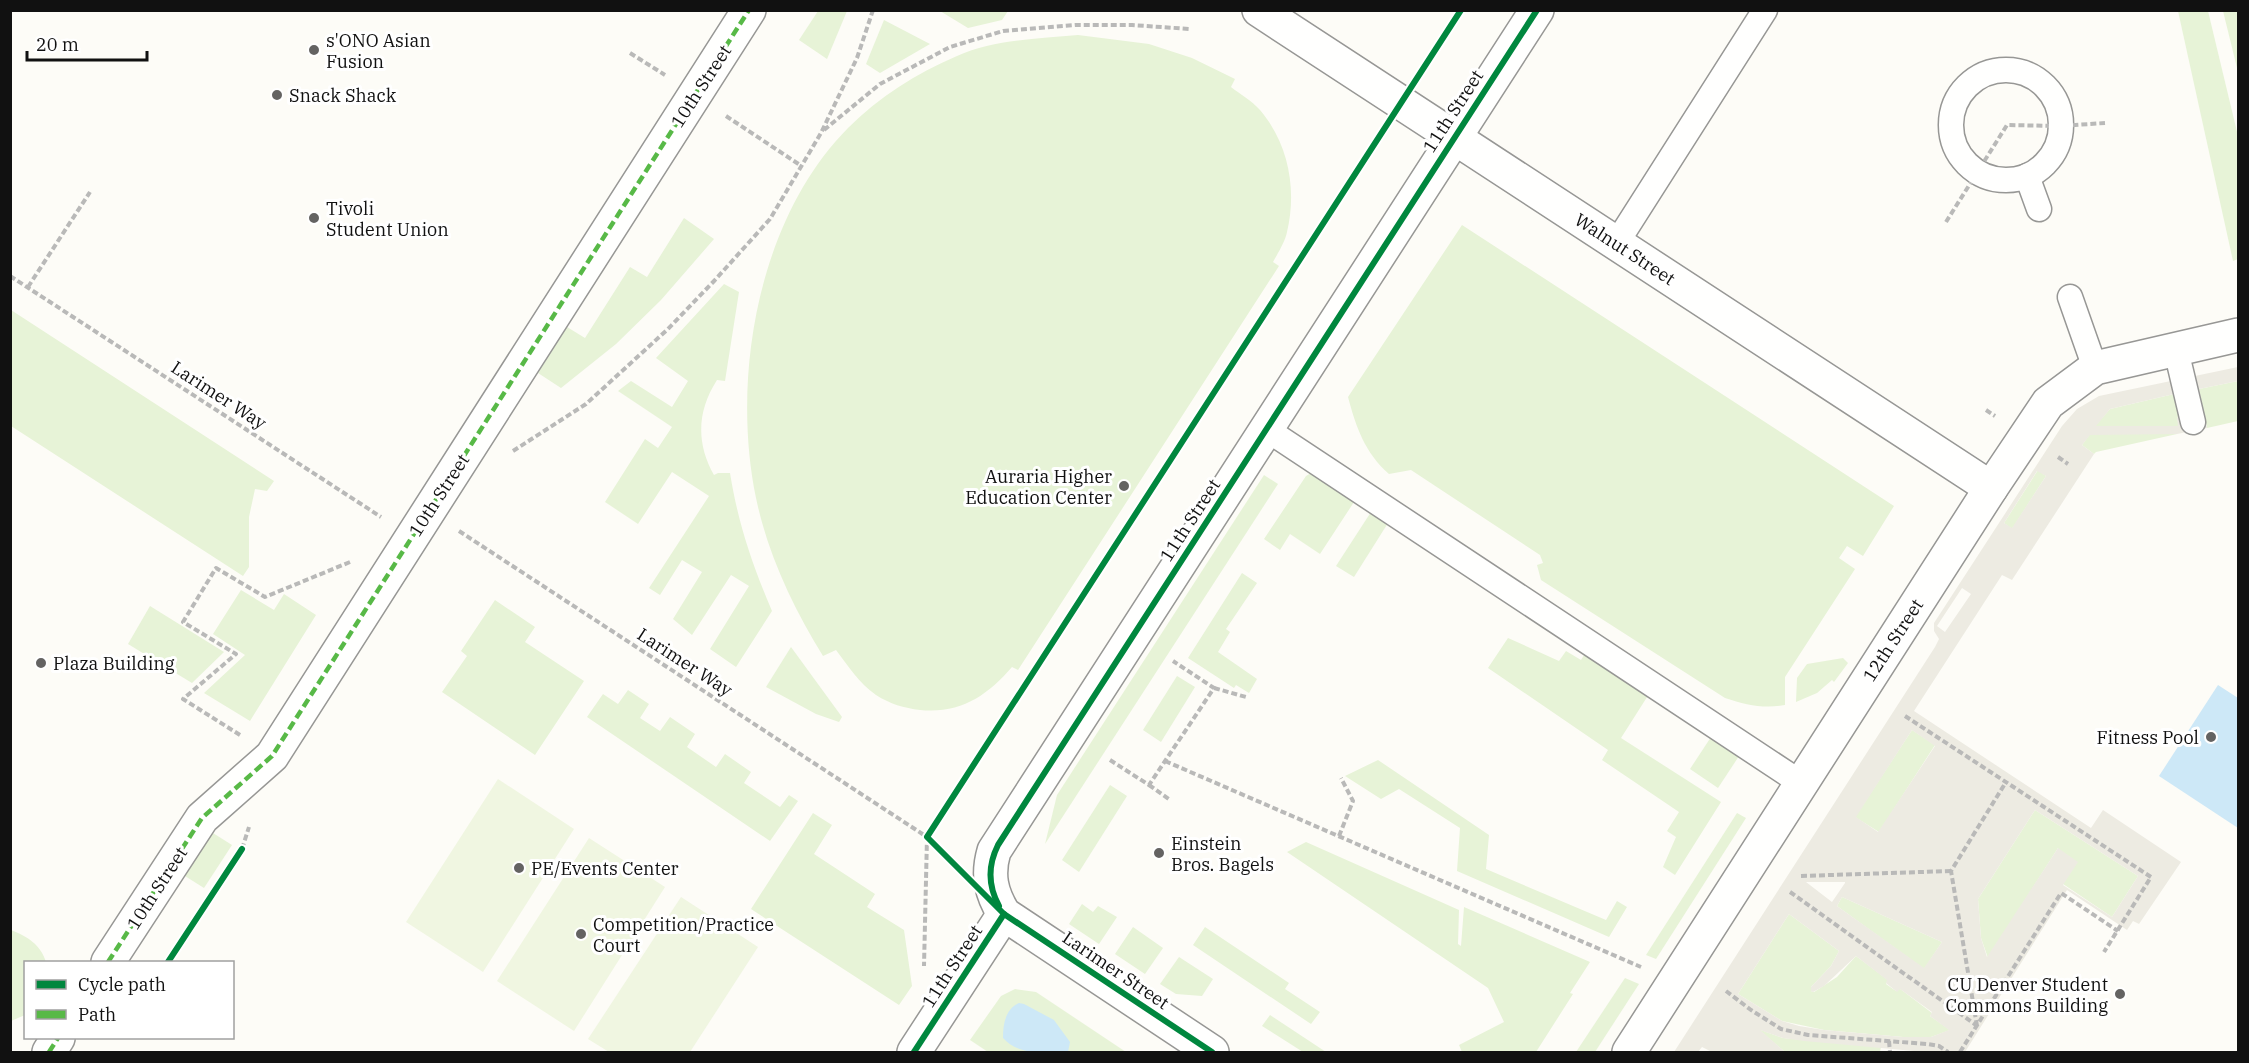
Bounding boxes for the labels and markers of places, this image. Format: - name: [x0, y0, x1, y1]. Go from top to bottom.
- place label: s'ONO Asian Fusion: [326, 29, 431, 73]
- marker: s'ONO Asian Fusion: [307, 43, 321, 57]
- place label: Snack Shack: [289, 84, 397, 107]
- marker: Snack Shack: [270, 88, 284, 102]
- place label: Tivoli Student Union: [326, 197, 449, 241]
- marker: Tivoli Student Union: [307, 211, 321, 225]
- place label: Auraria Higher Education Center: [965, 465, 1112, 509]
- marker: Auraria Higher Education Center: [1117, 479, 1131, 493]
- place label: Plaza Building: [53, 652, 175, 675]
- marker: Plaza Building: [34, 656, 48, 670]
- place label: Fitness Pool: [2097, 726, 2199, 749]
- marker: Fitness Pool: [2204, 730, 2218, 744]
- place label: Einstein Bros. Bagels: [1171, 832, 1274, 876]
- marker: Einstein Bros. Bagels: [1152, 846, 1166, 860]
- place label: PE/Events Center: [531, 857, 679, 880]
- marker: PE/Events Center: [512, 861, 526, 875]
- place label: Competition/Practice Court: [593, 913, 774, 957]
- marker: Competition/Practice Court: [574, 927, 588, 941]
- place label: CU Denver Student Commons Building: [1945, 973, 2108, 1017]
- marker: CU Denver Student Commons Building: [2113, 987, 2127, 1001]

